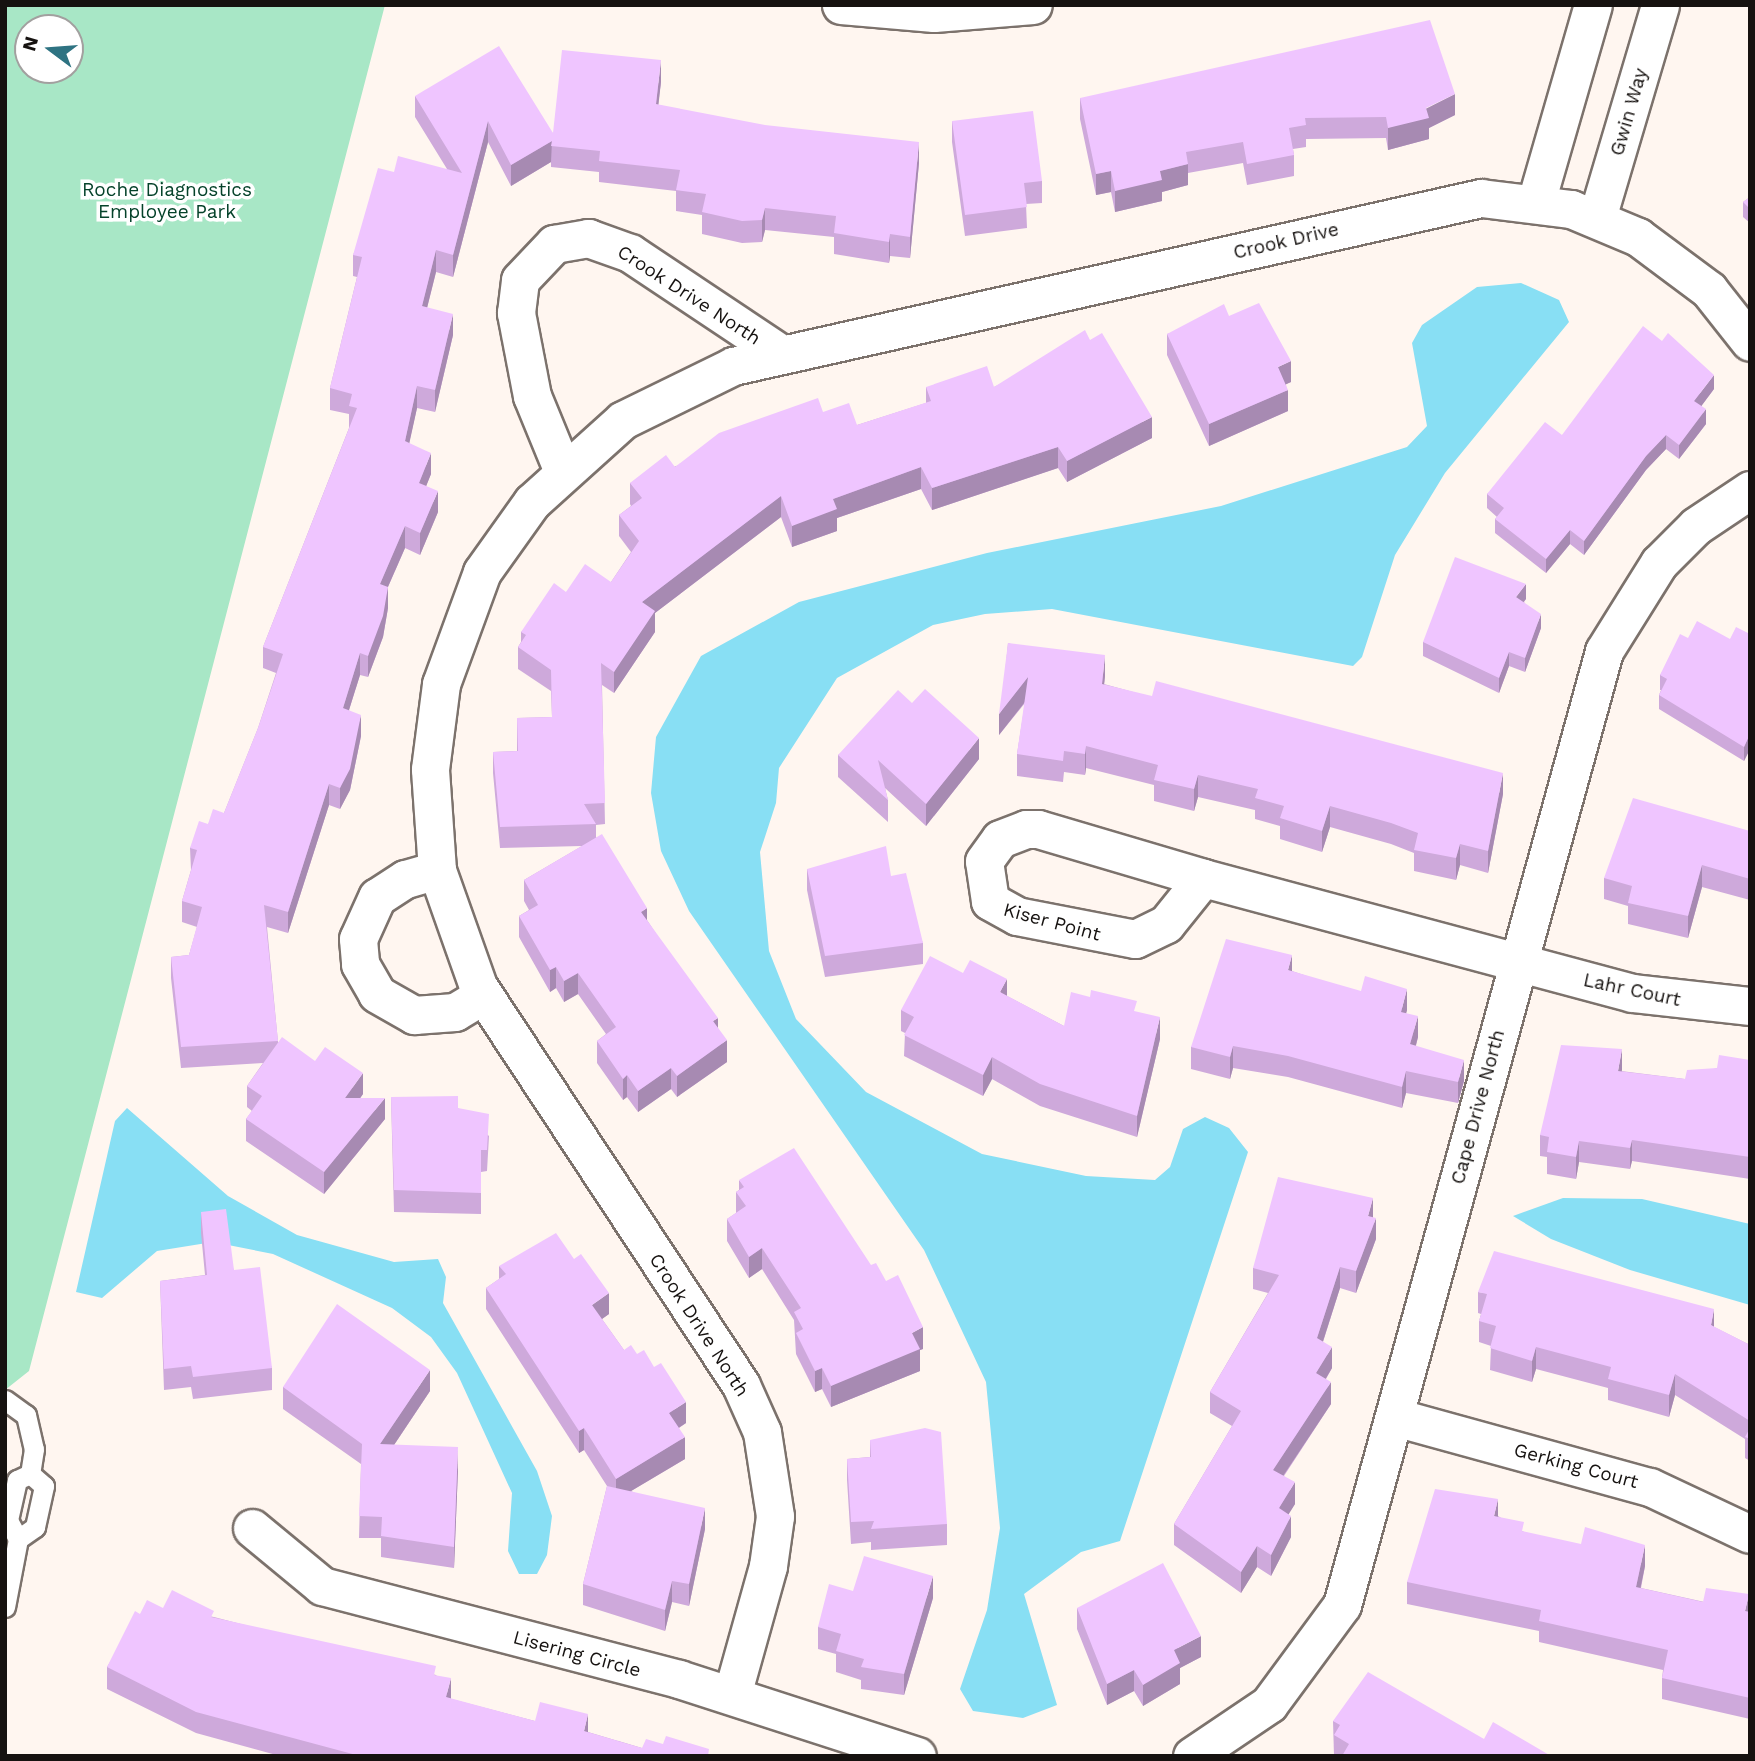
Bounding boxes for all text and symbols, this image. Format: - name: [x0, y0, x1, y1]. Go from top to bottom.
- north arrow: [14, 14, 84, 84]
- text: N: [17, 34, 43, 54]
- street label: Gwin Way: [1606, 65, 1652, 159]
- park label: Roche Diagnostics Employee Park: [82, 179, 252, 223]
- street label: Crook Drive: [1231, 218, 1341, 264]
- street label: Crook Drive North: [613, 240, 765, 350]
- street label: Kiser Point: [1001, 898, 1103, 946]
- street label: Lahr Court: [1581, 969, 1683, 1011]
- street label: Cape Drive North: [1446, 1027, 1510, 1187]
- street label: Crook Drive North: [644, 1249, 754, 1401]
- street label: Gerking Court: [1511, 1438, 1641, 1494]
- street label: Lisering Circle: [511, 1626, 643, 1682]

